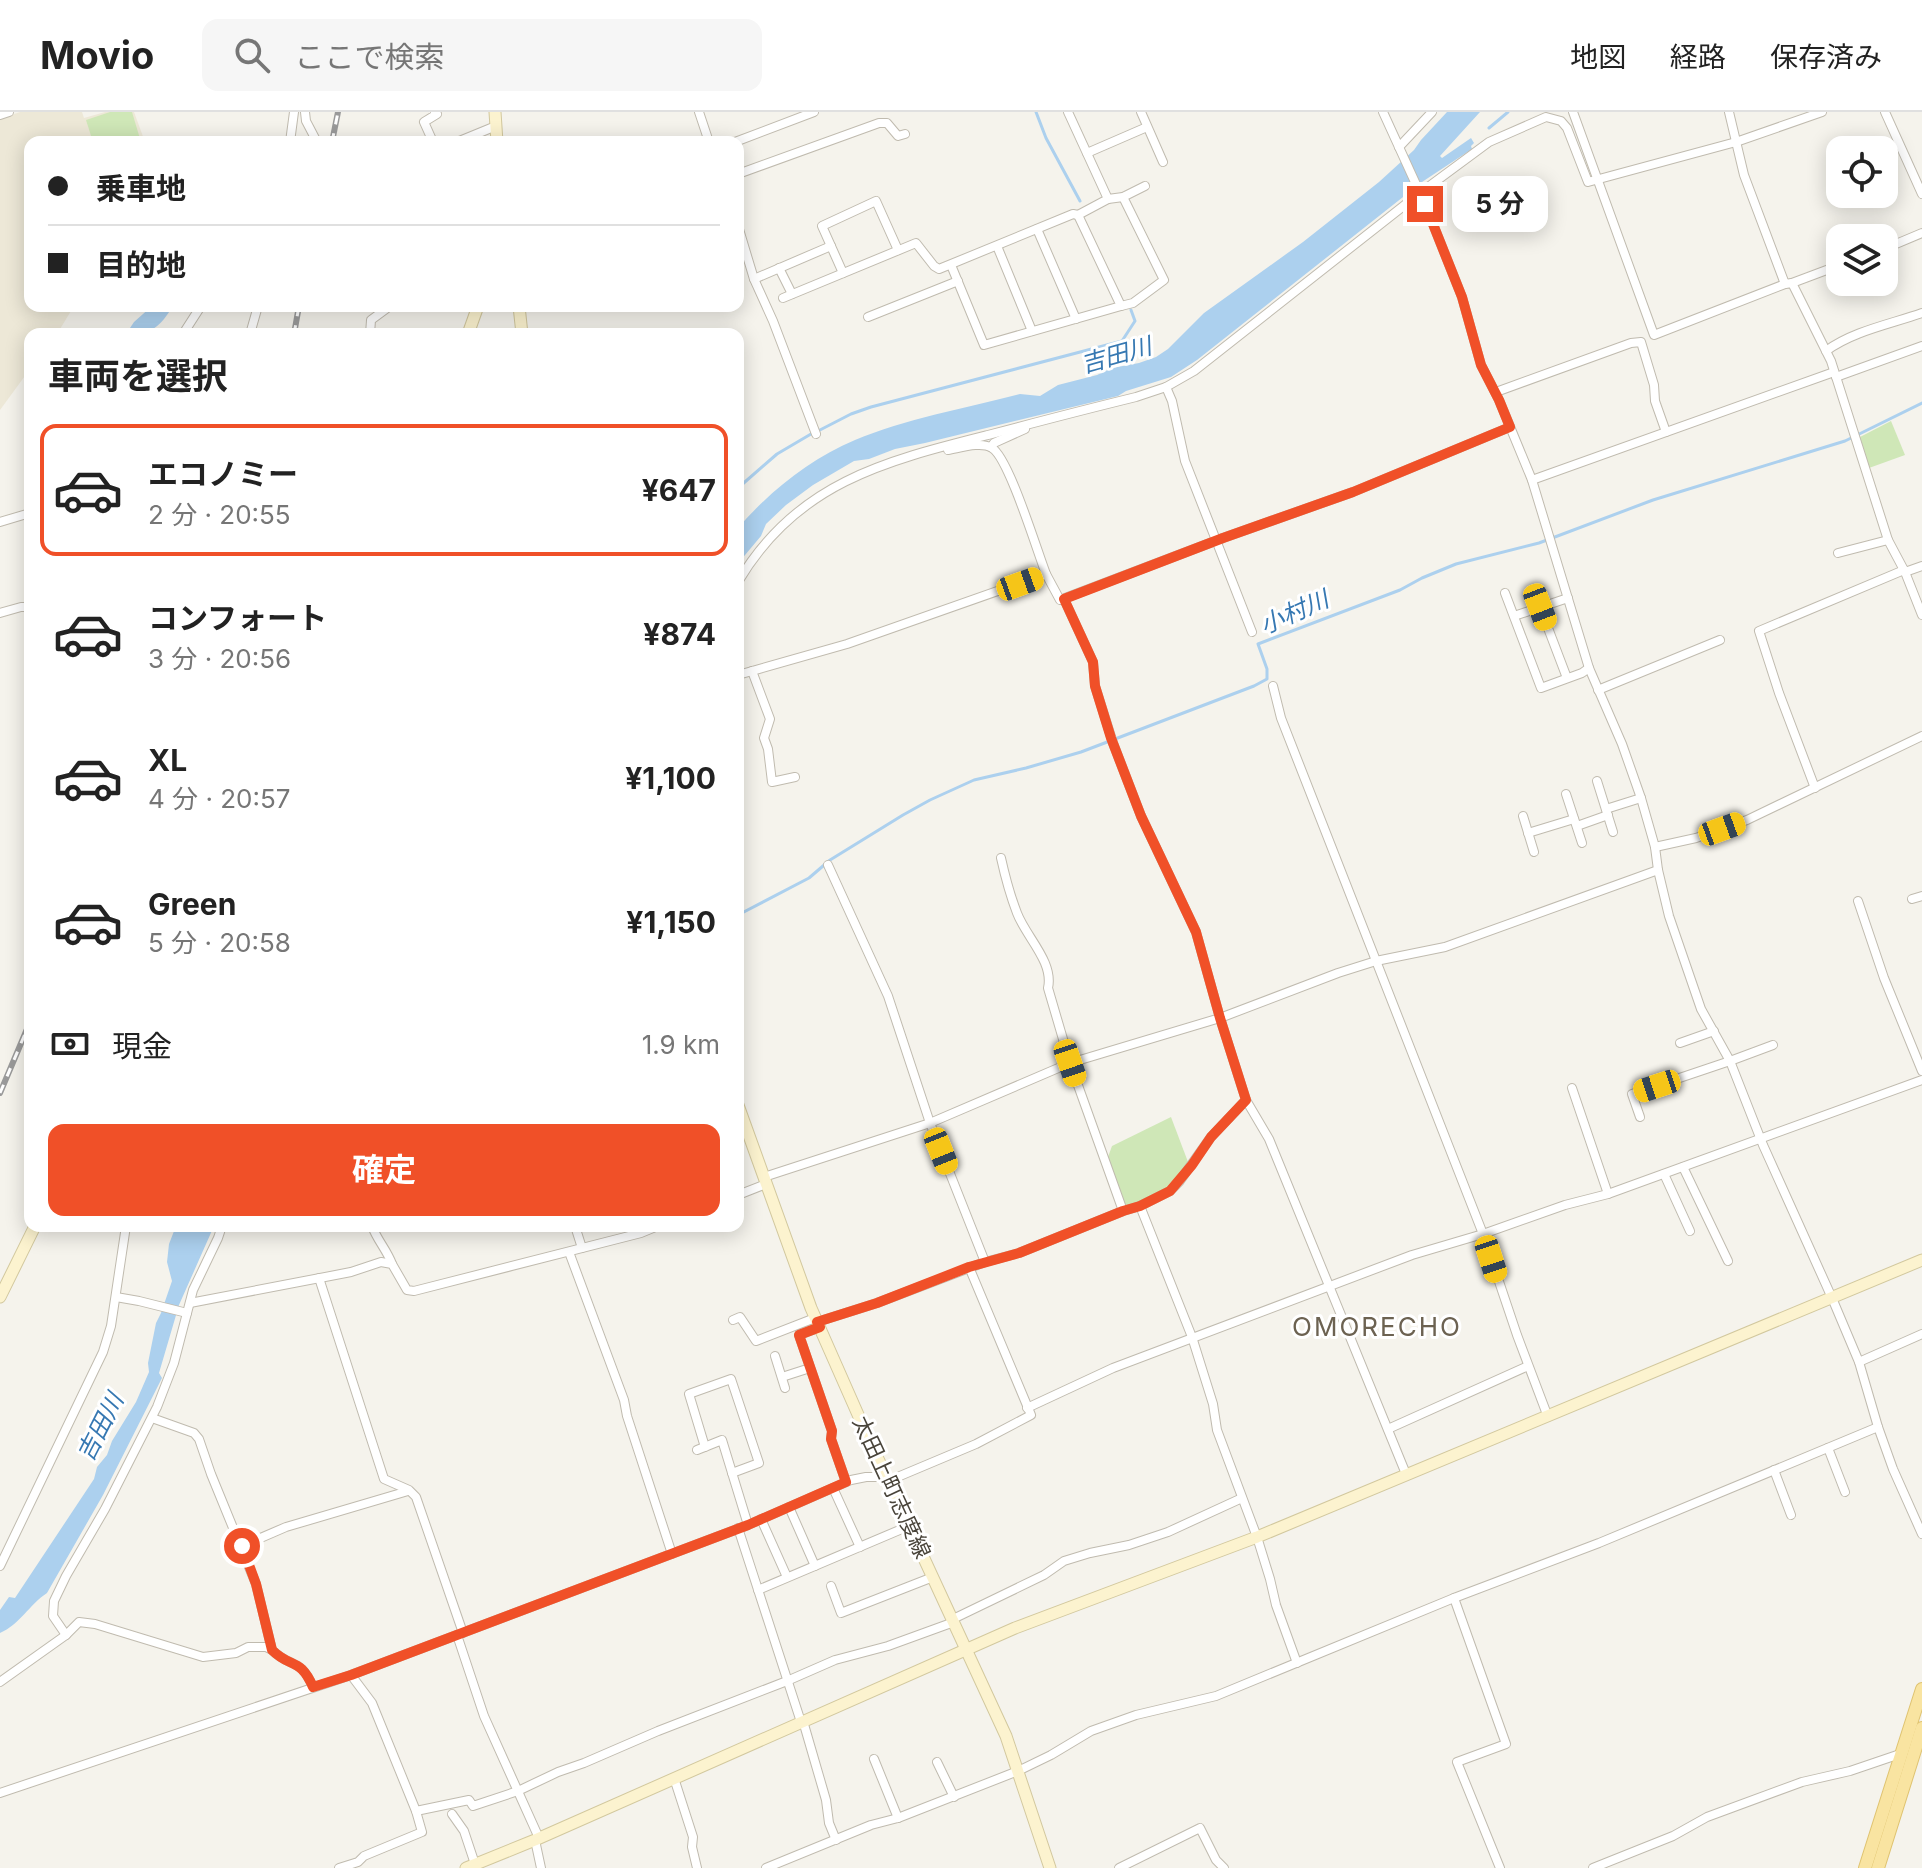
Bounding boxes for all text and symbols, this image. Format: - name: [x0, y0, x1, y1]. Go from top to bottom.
- search box: [202, 19, 762, 91]
- text: Movio: [40, 32, 154, 78]
- icon: search: [230, 33, 274, 77]
- text: ここで検索: [294, 39, 444, 75]
- text: 地図: [1570, 40, 1626, 74]
- text: 経路: [1670, 40, 1726, 74]
- text: 保存済み: [1770, 40, 1882, 74]
- map controls: [1826, 136, 1898, 296]
- button: locate: [1826, 136, 1898, 208]
- text: 乗車地: [96, 170, 186, 206]
- callout: 5 分: [1453, 176, 1549, 232]
- route end: [1407, 186, 1443, 222]
- text: 5 分: [1476, 188, 1524, 219]
- button: layers: [1826, 224, 1898, 296]
- text: 目的地: [96, 247, 186, 283]
- water label: 吉田川: [1077, 330, 1157, 379]
- text: 車両を選択: [48, 354, 228, 398]
- icon: car: [52, 454, 124, 526]
- text: エコノミー: [148, 456, 298, 492]
- text: ¥647: [642, 472, 716, 508]
- text: 2 分 · 20:55: [148, 499, 291, 530]
- car: [993, 565, 1047, 603]
- car: [1520, 580, 1560, 634]
- water label: 小村川: [1255, 583, 1336, 640]
- icon: car: [52, 598, 124, 670]
- text: コンフォート: [148, 600, 327, 636]
- text: ¥874: [643, 616, 716, 652]
- text: 3 分 · 20:56: [148, 643, 291, 674]
- icon: car: [52, 742, 124, 814]
- text: XL: [148, 742, 187, 778]
- text: ¥1,100: [625, 760, 716, 796]
- text: 4 分 · 20:57: [148, 783, 291, 814]
- car: [1695, 810, 1749, 848]
- icon: car: [52, 886, 124, 958]
- text: Green: [148, 886, 236, 922]
- text: ¥1,150: [626, 904, 716, 940]
- text: 5 分 · 20:58: [148, 927, 291, 958]
- icon: cash: [48, 1022, 92, 1066]
- text: 現金: [112, 1028, 172, 1064]
- text: 1.9 km: [642, 1029, 720, 1060]
- car: [1051, 1036, 1089, 1090]
- car: [1630, 1067, 1684, 1105]
- button: 確定: [48, 1124, 720, 1216]
- car: [921, 1124, 961, 1178]
- car: [1472, 1232, 1510, 1286]
- district label: OMORECHO: [1292, 1311, 1462, 1342]
- water label: 吉田川: [71, 1386, 131, 1466]
- street label: 太田上町志度線: [848, 1412, 936, 1562]
- route start: [224, 1528, 260, 1564]

